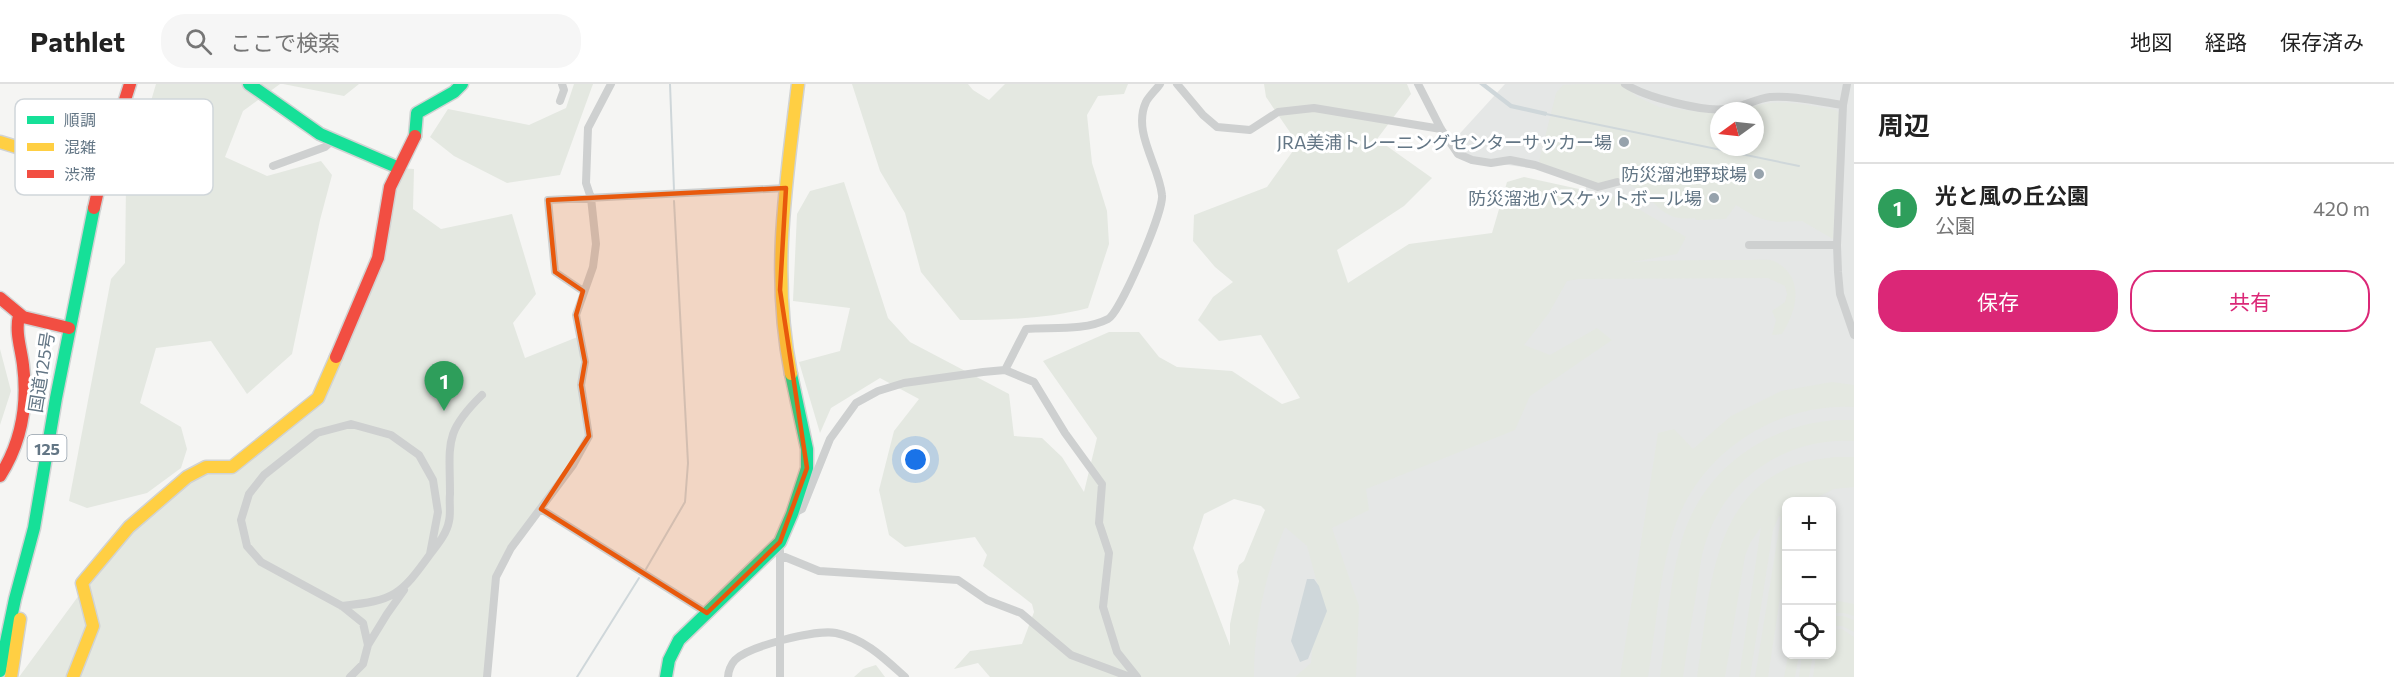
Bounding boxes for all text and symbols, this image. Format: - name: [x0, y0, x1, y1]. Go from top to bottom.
- search box: [161, 14, 581, 68]
- text: Pathlet: [30, 24, 125, 58]
- icon: search: [182, 25, 215, 58]
- text: ここで検索: [230, 29, 340, 56]
- text: 地図: [2130, 29, 2172, 54]
- text: 経路: [2205, 29, 2247, 54]
- text: 保存済み: [2280, 29, 2364, 54]
- legend: [15, 99, 213, 195]
- north arrow: [1710, 102, 1764, 156]
- text: 周辺: [1878, 109, 1930, 140]
- text: 順調: [64, 110, 96, 129]
- place label: JRA美浦トレーニングセンターサッカー場: [1277, 131, 1612, 153]
- marker: JRA美浦トレーニングセンターサッカー場: [1617, 135, 1631, 149]
- text: 混雑: [64, 137, 96, 156]
- place label: 防災溜池野球場: [1621, 163, 1747, 185]
- text: 渋滞: [64, 164, 96, 183]
- marker: 防災溜池野球場: [1752, 167, 1766, 181]
- text: 光と風の丘公園: [1935, 182, 2089, 209]
- place label: 防災溜池バスケットボール場: [1468, 187, 1702, 209]
- marker: 防災溜池バスケットボール場: [1707, 191, 1721, 205]
- text: 1: [1893, 196, 1902, 220]
- text: 420 m: [2313, 196, 2370, 220]
- text: 公園: [1935, 213, 1975, 237]
- button: 保存: [1878, 270, 2118, 332]
- button: 共有: [2130, 270, 2370, 332]
- street label: 国道125号: [24, 330, 58, 414]
- pin: 1: [424, 362, 464, 411]
- road number: 125: [28, 435, 66, 461]
- your location: [901, 445, 930, 474]
- map controls: [1782, 497, 1836, 659]
- button: +: [1782, 497, 1836, 551]
- button: −: [1782, 551, 1836, 605]
- button: locate: [1782, 605, 1836, 659]

